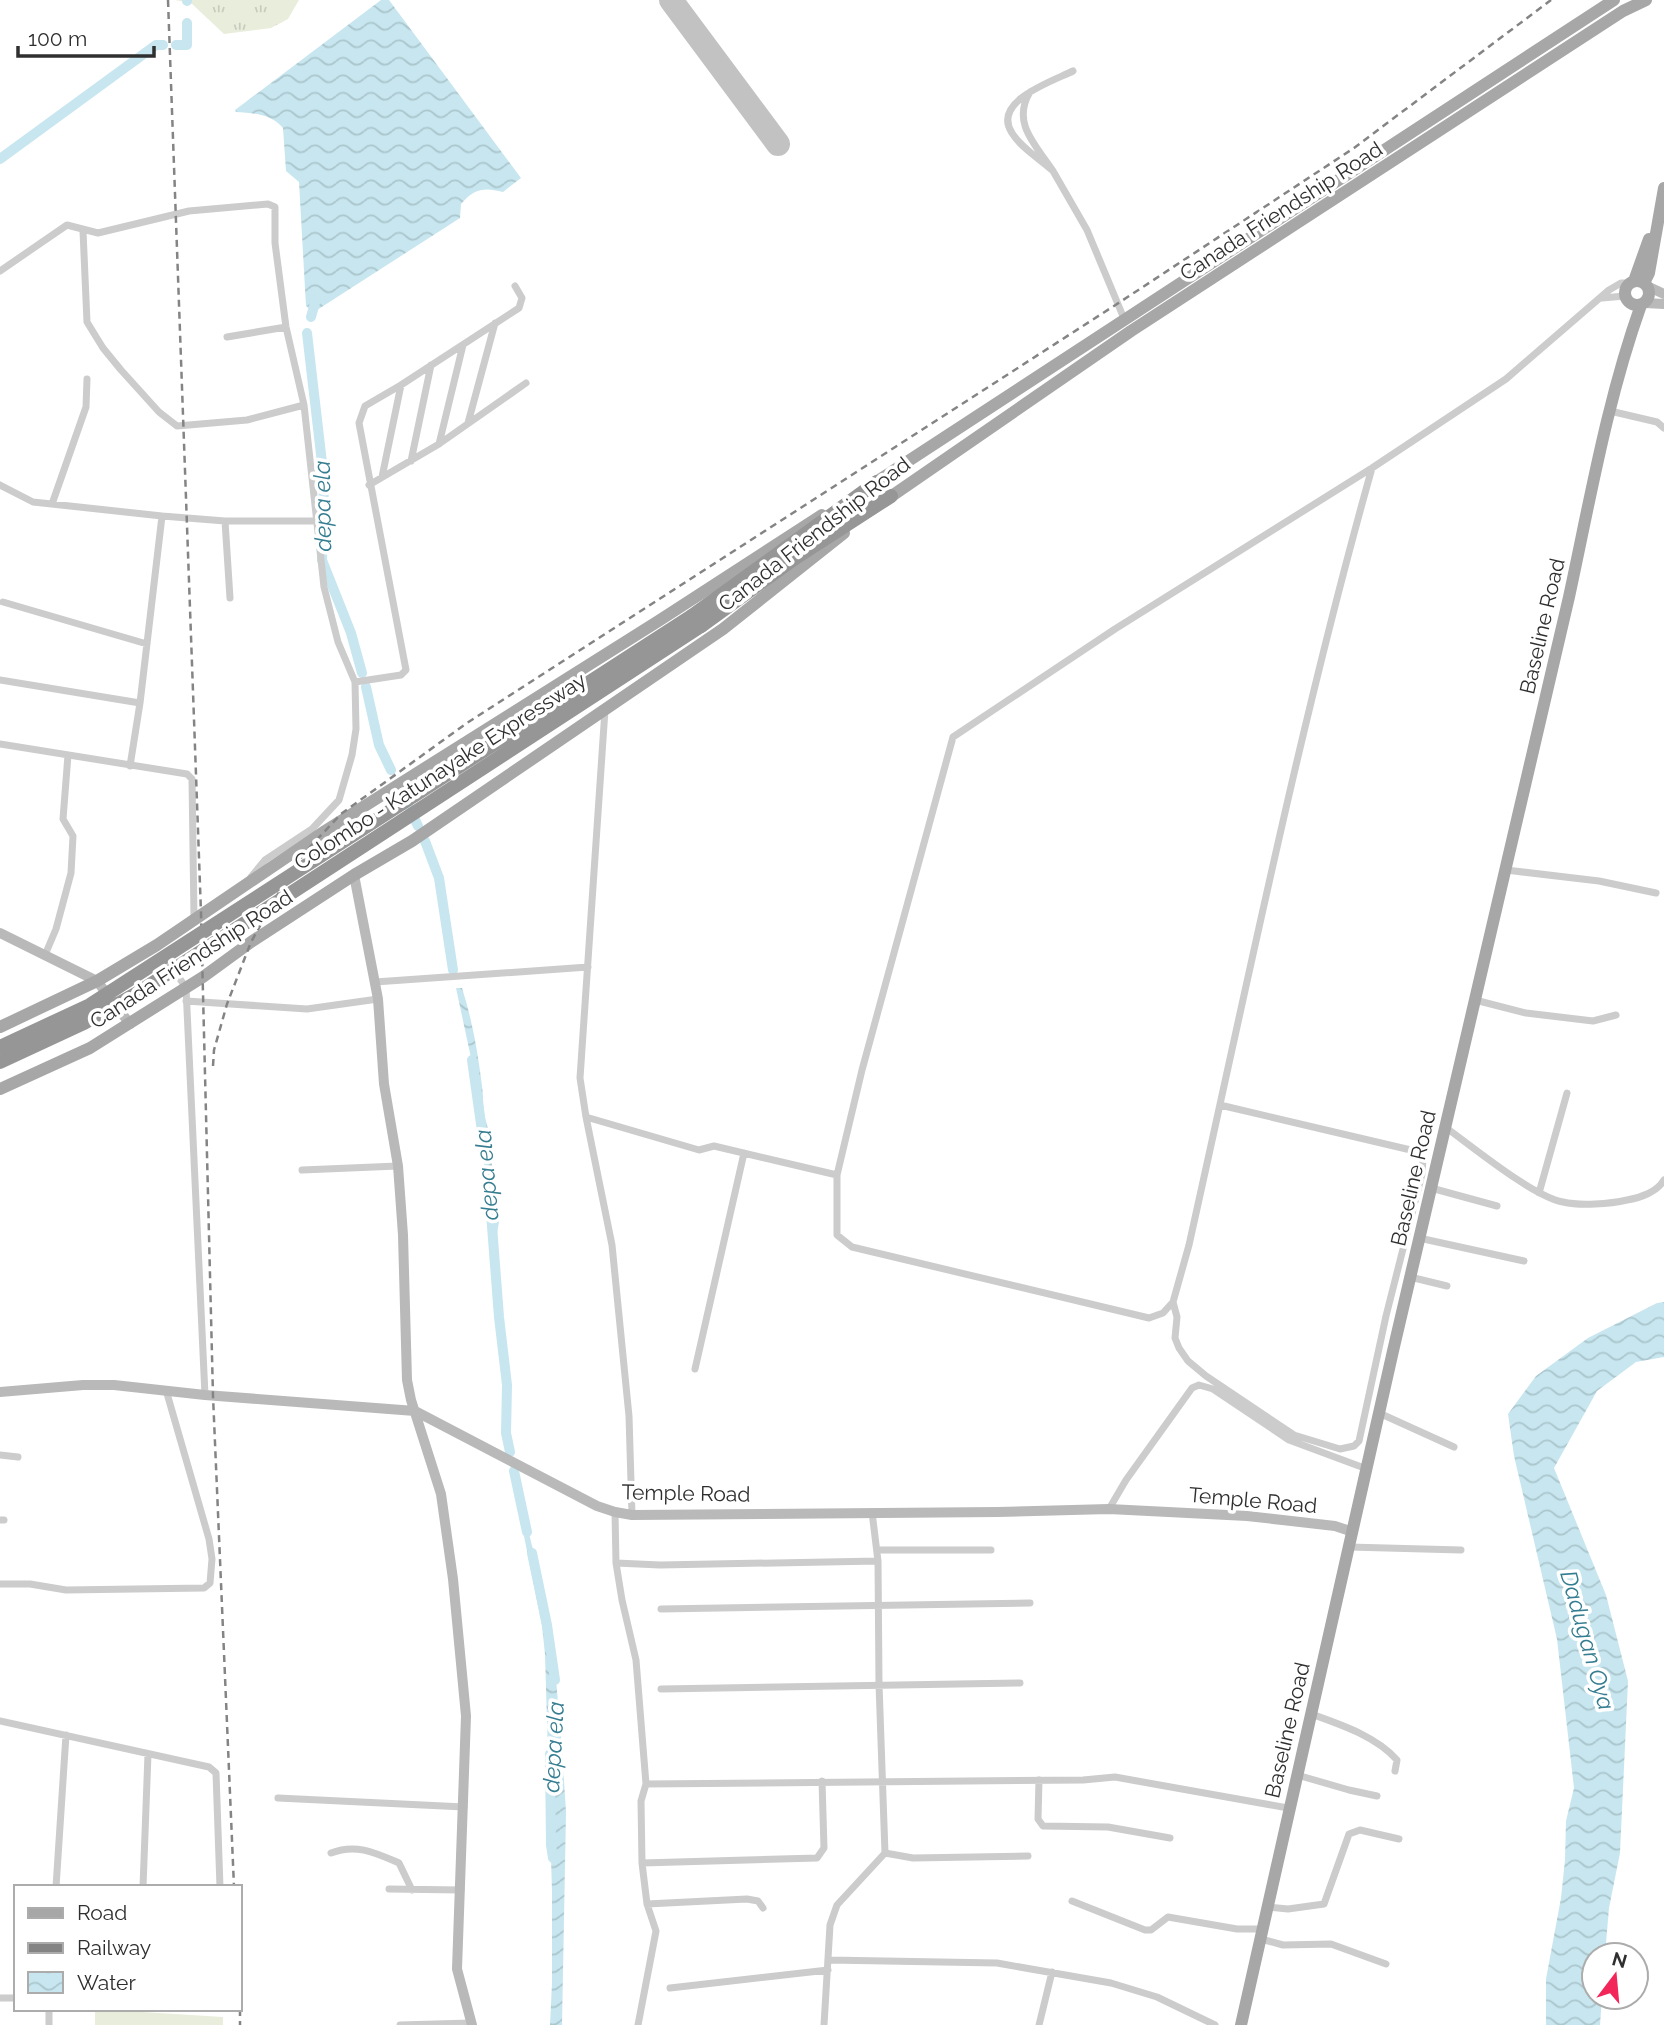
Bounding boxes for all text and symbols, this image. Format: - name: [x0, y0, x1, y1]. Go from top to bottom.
- scale bar: [18, 14, 154, 58]
- text: 100 m: [28, 26, 87, 51]
- street label: Canada Friendship Road: [1175, 136, 1387, 286]
- street label: Canada Friendship Road: [713, 451, 915, 617]
- water label: depa ela: [308, 460, 336, 552]
- street label: Baseline Road: [1514, 556, 1570, 696]
- street label: Colombo - Katunayake Expressway: [289, 667, 591, 875]
- street label: Canada Friendship Road: [85, 884, 297, 1034]
- street label: Baseline Road: [1385, 1108, 1441, 1248]
- water label: depa ela: [469, 1128, 503, 1222]
- street label: Temple Road: [621, 1479, 751, 1507]
- street label: Temple Road: [1188, 1482, 1318, 1518]
- water label: Dadugan Oya: [1555, 1567, 1621, 1713]
- street label: Baseline Road: [1259, 1660, 1315, 1800]
- water label: depa ela: [537, 1700, 569, 1793]
- legend: [14, 1885, 242, 2011]
- text: Road: [77, 1900, 127, 1925]
- text: Railway: [77, 1935, 151, 1960]
- north arrow: [1580, 1941, 1650, 2011]
- text: N: [1610, 1947, 1630, 1972]
- text: Water: [77, 1970, 136, 1995]

